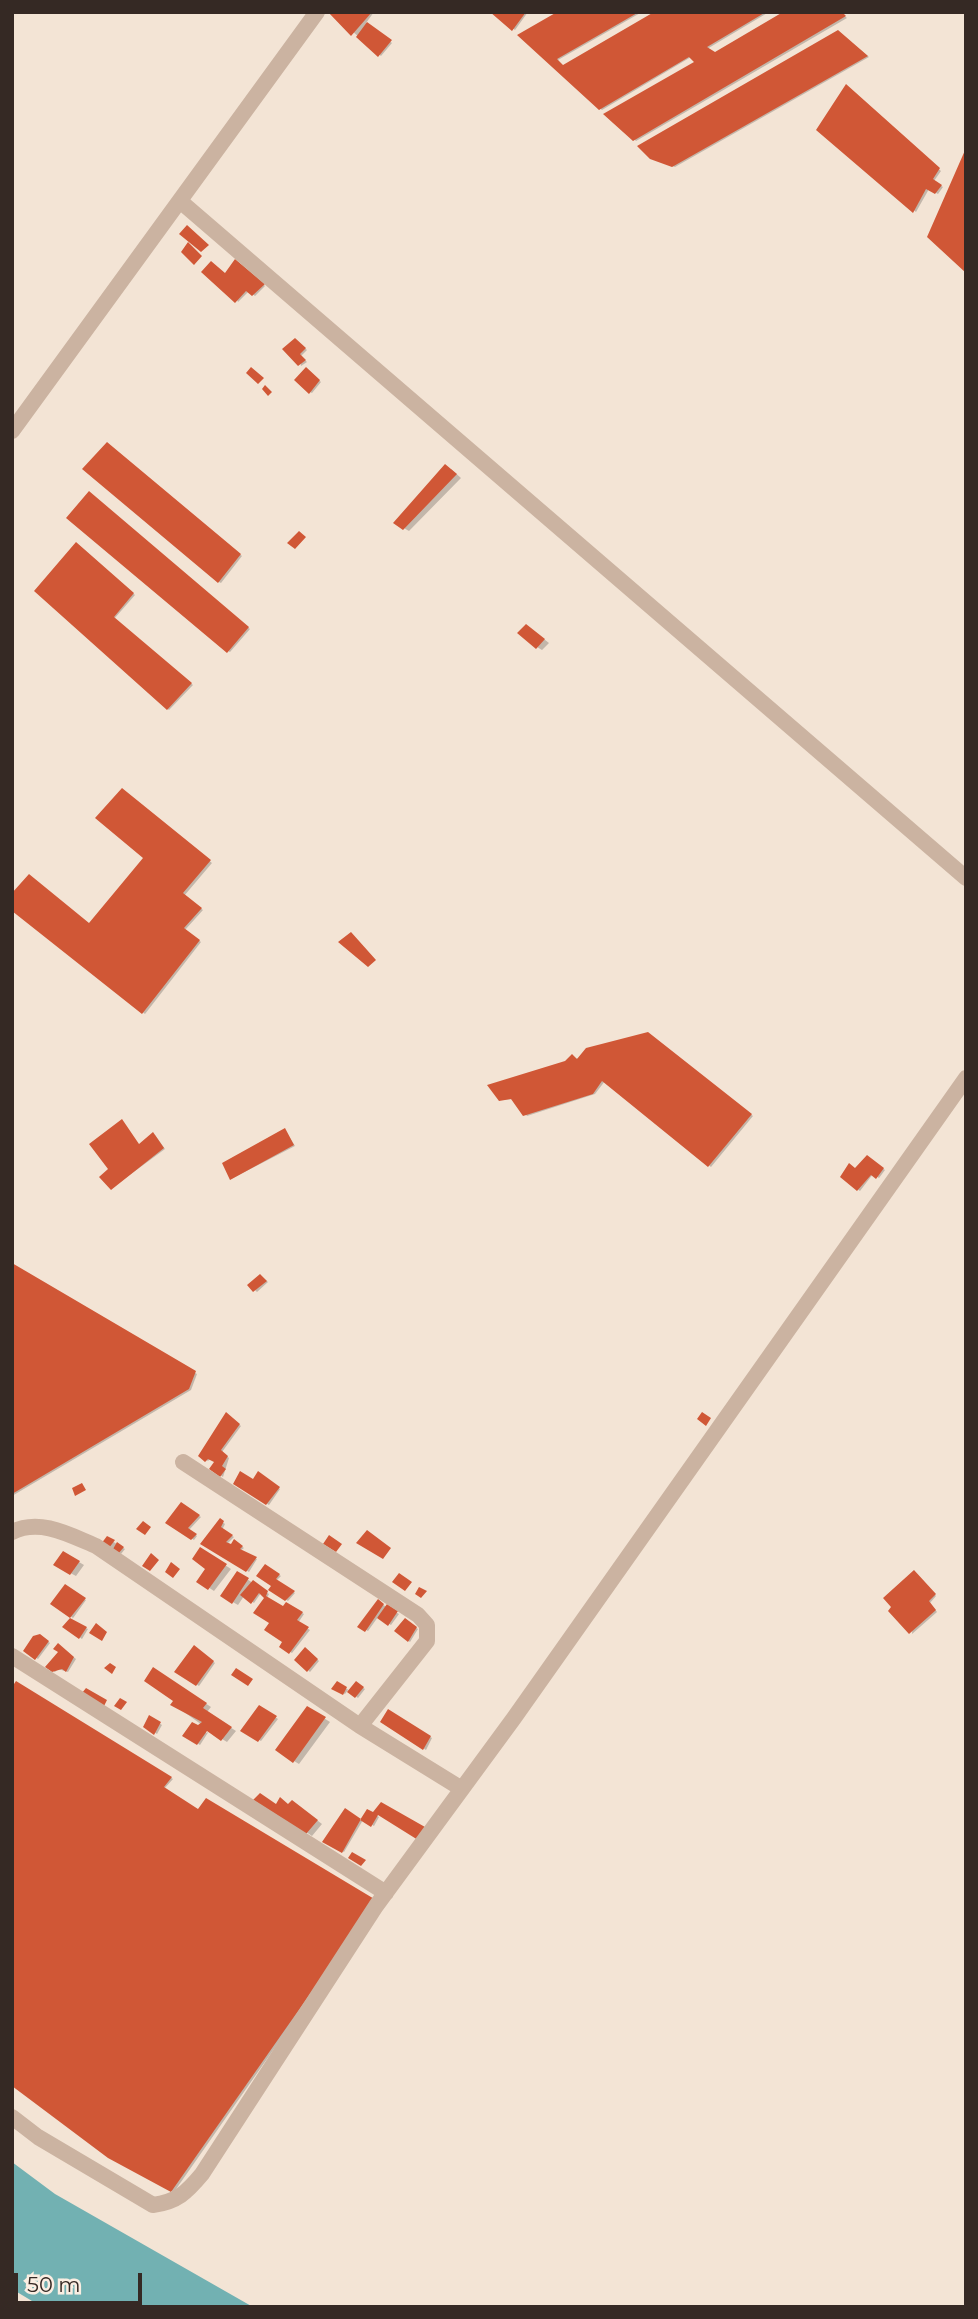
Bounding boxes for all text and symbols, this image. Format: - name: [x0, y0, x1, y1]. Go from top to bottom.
- scale bar: [18, 2260, 145, 2304]
- text: 50 m: [27, 2272, 81, 2297]

